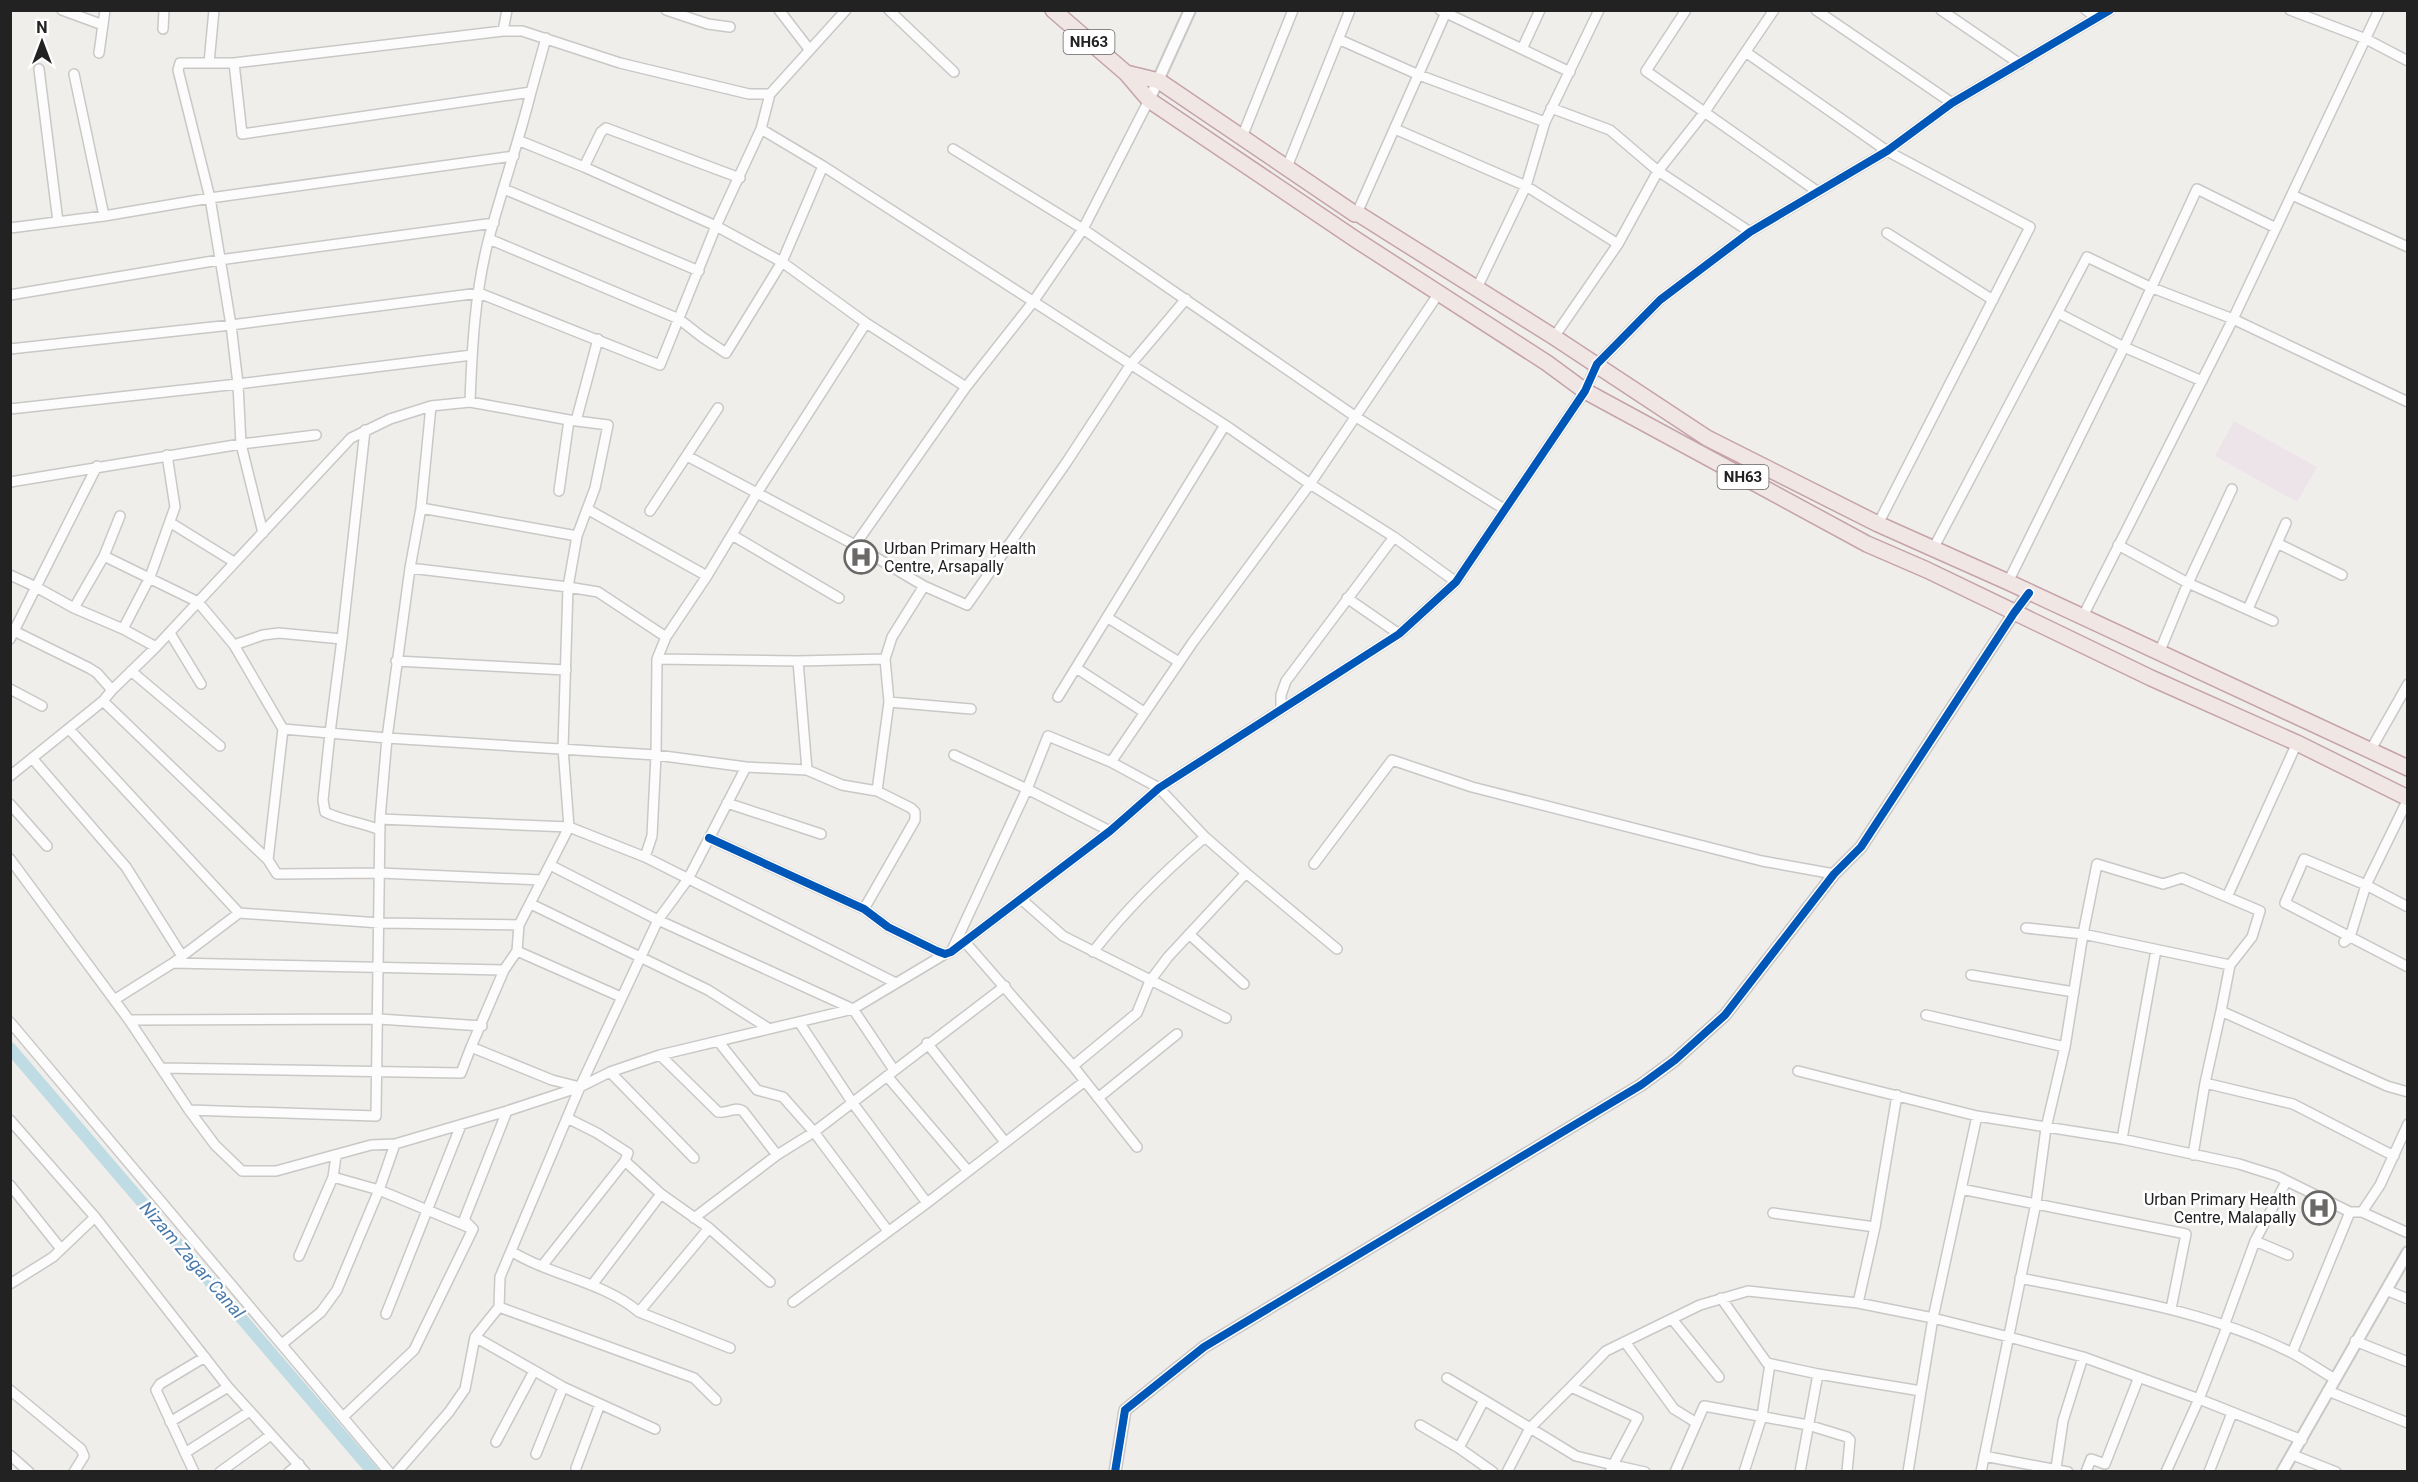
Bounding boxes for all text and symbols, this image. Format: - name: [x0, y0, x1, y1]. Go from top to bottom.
- north arrow: [12, 12, 72, 72]
- text: N: [36, 18, 48, 37]
- road number: NH63: [1064, 30, 1114, 54]
- road number: NH63: [1718, 465, 1768, 489]
- hospital icon: Urban Primary Health Centre, Arsapally: [843, 539, 879, 575]
- place label: Urban Primary Health Centre, Arsapally: [884, 539, 1036, 576]
- place label: Urban Primary Health Centre, Malapally: [2144, 1190, 2296, 1227]
- hospital icon: Urban Primary Health Centre, Malapally: [2301, 1190, 2337, 1226]
- water label: Nizam Zagar Canal: [136, 1197, 249, 1323]

